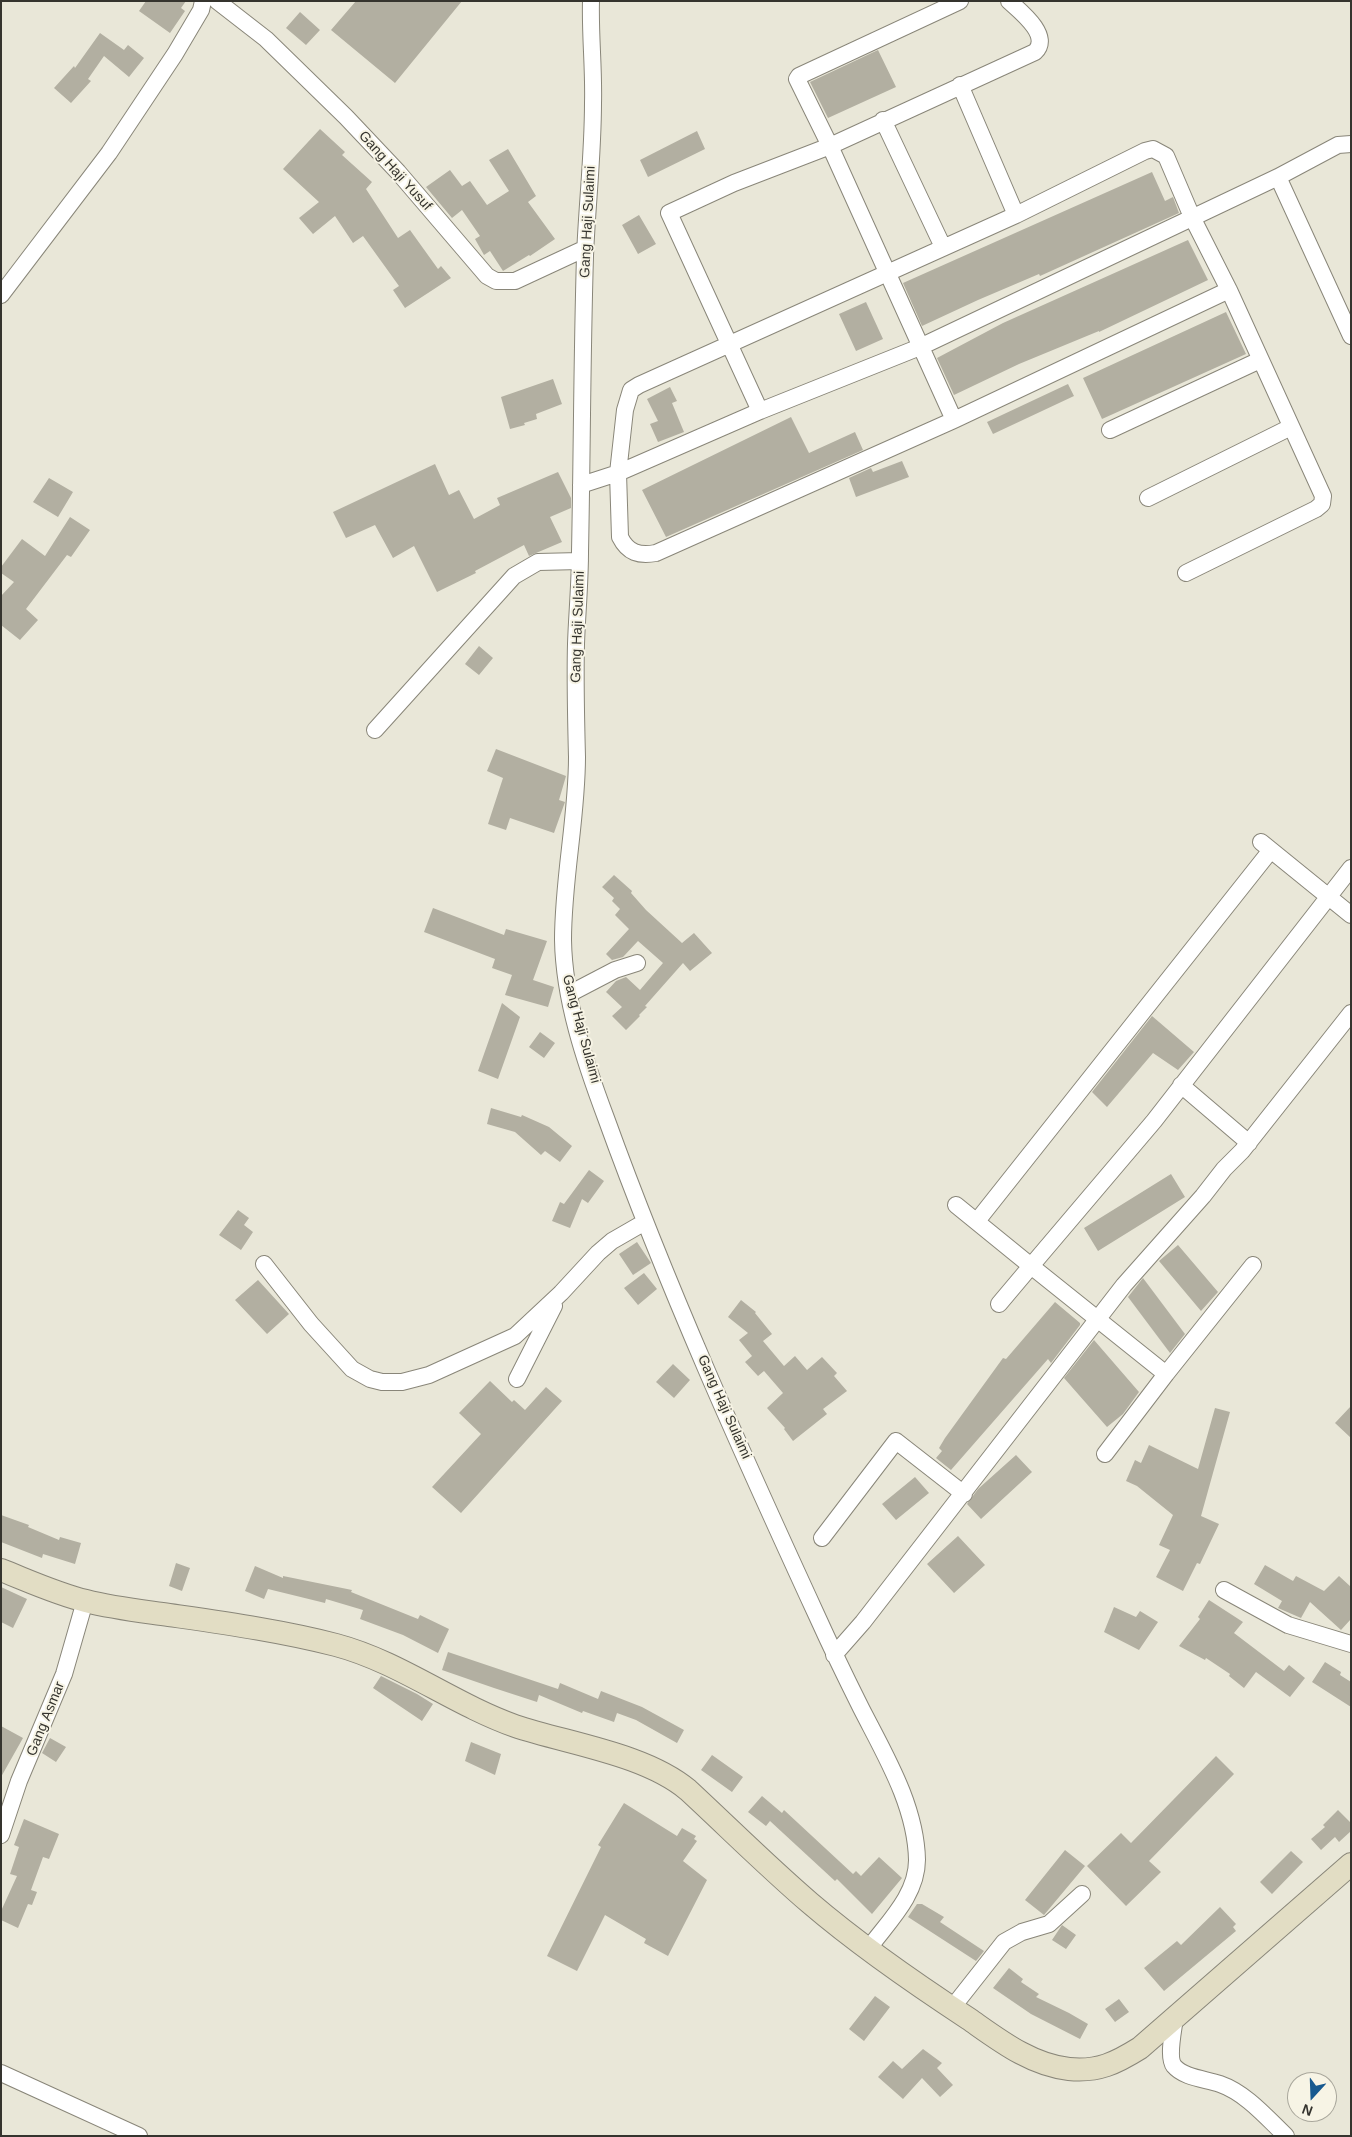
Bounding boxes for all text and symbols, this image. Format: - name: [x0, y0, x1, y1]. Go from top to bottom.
- street label: Gang Haji Yusuf: [355, 128, 435, 214]
- street label: Gang Haji Sulaimi: [577, 166, 599, 278]
- street label: Gang Haji Sulaimi: [568, 571, 588, 683]
- street label: Gang Haji Sulaimi: [558, 973, 604, 1085]
- street label: Gang Haji Sulaimi: [694, 1352, 754, 1462]
- street label: Gang Asmar: [23, 1679, 69, 1759]
- north arrow: [1287, 2072, 1337, 2122]
- text: N: [1300, 2101, 1315, 2119]

